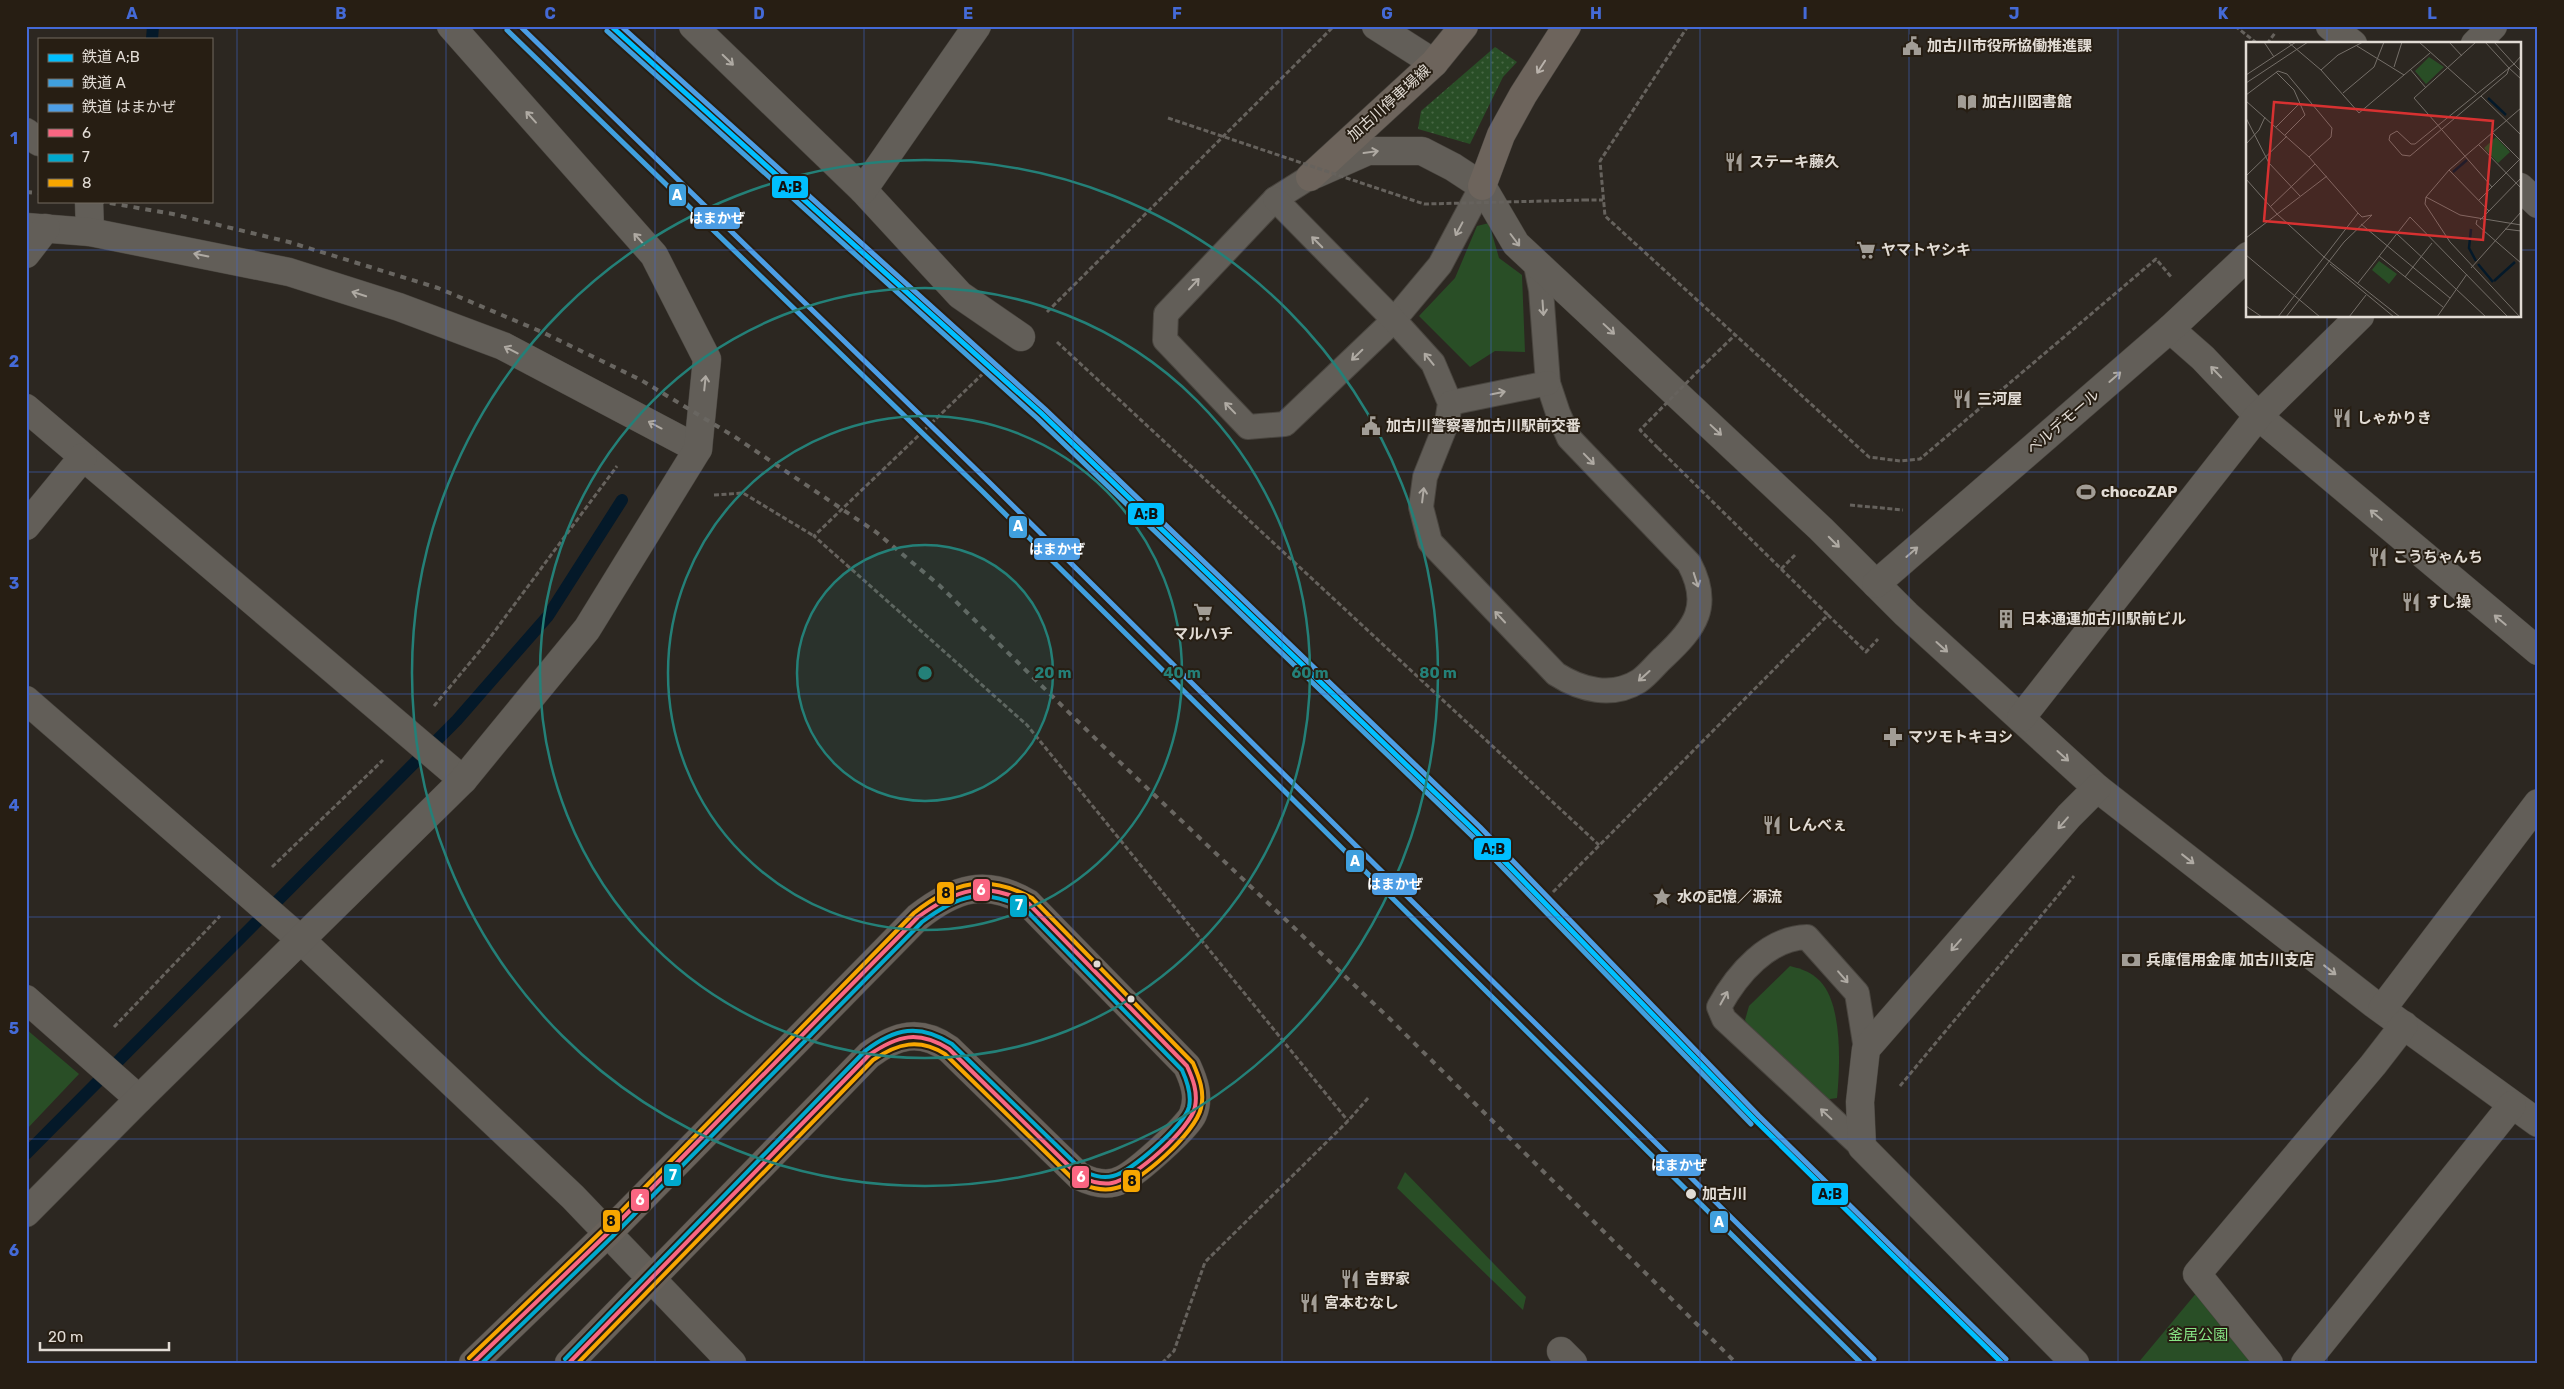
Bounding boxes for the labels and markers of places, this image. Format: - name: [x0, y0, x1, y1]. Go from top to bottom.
- public building icon: 加古川市役所協働推進課: [1901, 35, 1923, 57]
- place label: 加古川市役所協働推進課: [1927, 37, 2092, 55]
- library icon: 加古川図書館: [1956, 91, 1978, 113]
- place label: 加古川図書館: [1982, 93, 2072, 111]
- restaurant icon: ステーキ藤久: [1723, 151, 1745, 173]
- place label: ステーキ藤久: [1749, 153, 1839, 171]
- supermarket icon: ヤマトヤシキ: [1855, 239, 1877, 261]
- place label: ヤマトヤシキ: [1881, 241, 1971, 259]
- restaurant icon: 三河屋: [1951, 388, 1973, 410]
- place label: 三河屋: [1977, 390, 2022, 408]
- restaurant icon: しゃかりき: [2331, 407, 2353, 429]
- place label: しゃかりき: [2357, 409, 2432, 427]
- public building icon: 加古川警察署加古川駅前交番: [1360, 415, 1382, 437]
- place label: 加古川警察署加古川駅前交番: [1386, 417, 1581, 435]
- sports icon: chocoZAP: [2075, 481, 2097, 503]
- place label: chocoZAP: [2101, 483, 2177, 501]
- restaurant icon: こうちゃんち: [2367, 546, 2389, 568]
- place label: こうちゃんち: [2393, 548, 2483, 566]
- restaurant icon: すし操: [2400, 591, 2422, 613]
- place label: すし操: [2426, 593, 2471, 611]
- supermarket icon: マルハチ: [1192, 601, 1214, 623]
- building icon: 日本通運加古川駅前ビル: [1995, 608, 2017, 630]
- place label: 日本通運加古川駅前ビル: [2021, 610, 2186, 628]
- place label: マルハチ: [1173, 625, 1233, 643]
- centre of rings: [916, 664, 934, 682]
- pharmacy icon: マツモトキヨシ: [1882, 726, 1904, 748]
- place label: マツモトキヨシ: [1908, 728, 2013, 746]
- restaurant icon: しんべぇ: [1761, 814, 1783, 836]
- place label: しんべぇ: [1787, 816, 1847, 834]
- place icon: 水の記憶／源流: [1651, 886, 1673, 908]
- place label: 水の記憶／源流: [1677, 888, 1782, 906]
- bank icon: 兵庫信用金庫 加古川支店: [2120, 949, 2142, 971]
- place label: 兵庫信用金庫 加古川支店: [2146, 951, 2314, 969]
- unlabelled marker: [1092, 959, 1102, 969]
- unlabelled marker: [1126, 994, 1136, 1004]
- place label: 加古川: [1702, 1185, 1747, 1203]
- marker: 加古川: [1684, 1187, 1698, 1201]
- restaurant icon: 吉野家: [1339, 1268, 1361, 1290]
- place label: 吉野家: [1365, 1270, 1410, 1288]
- restaurant icon: 宮本むなし: [1298, 1292, 1320, 1314]
- place label: 宮本むなし: [1324, 1294, 1399, 1312]

